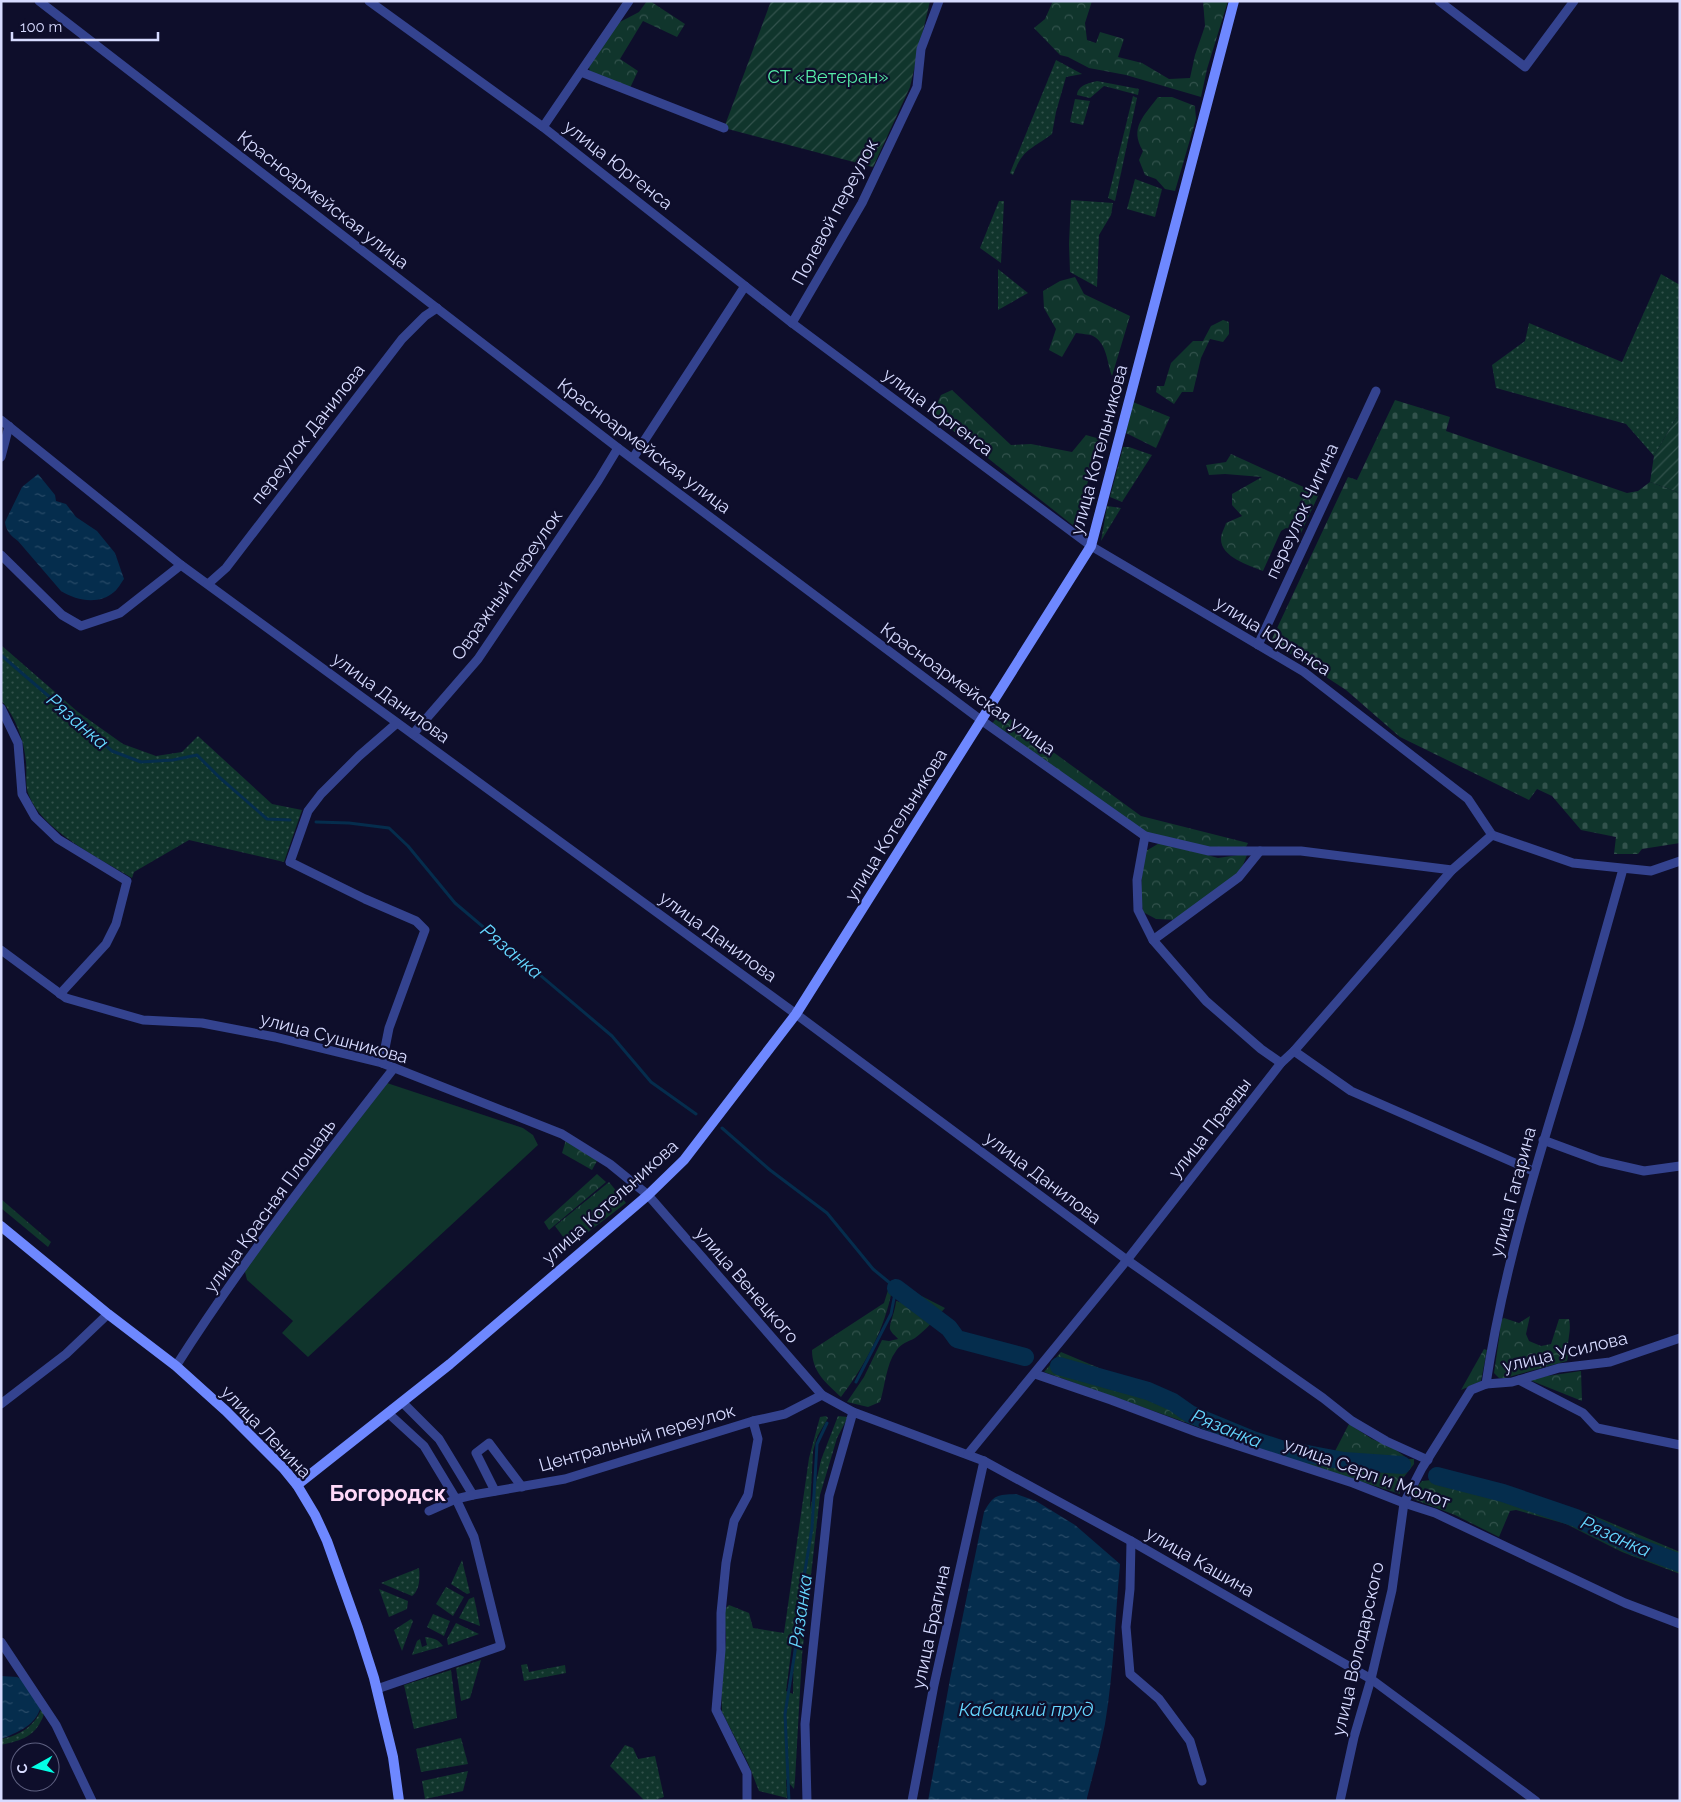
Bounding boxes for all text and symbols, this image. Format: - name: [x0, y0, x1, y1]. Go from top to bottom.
- scale bar: [12, 10, 159, 42]
- text: 100 m: [20, 18, 62, 36]
- park label: СТ «Ветеран»: [767, 66, 889, 87]
- street label: улица Юргенса: [560, 116, 677, 214]
- street label: Красноармейская улица: [233, 126, 413, 273]
- street label: Полевой переулок: [787, 135, 882, 288]
- street label: переулок Данилова: [246, 360, 369, 508]
- street label: улица Котельникова: [1066, 362, 1131, 537]
- street label: улица Юргенса: [879, 363, 997, 460]
- street label: Красноармейская улица: [553, 374, 735, 518]
- street label: переулок Чигина: [1261, 440, 1342, 582]
- street label: Овражный переулок: [447, 506, 566, 664]
- street label: улица Юргенса: [1212, 592, 1335, 680]
- street label: Красноармейская улица: [877, 618, 1060, 759]
- street label: улица Данилова: [328, 648, 454, 747]
- water label: Рязанка: [43, 688, 113, 754]
- street label: улица Котельникова: [840, 745, 951, 905]
- street label: улица Данилова: [655, 887, 781, 986]
- water label: Рязанка: [477, 919, 547, 983]
- street label: улица Сушникова: [258, 1008, 410, 1067]
- street label: улица Правды: [1164, 1073, 1255, 1182]
- street label: улица Красная Площадь: [200, 1115, 340, 1297]
- street label: улица Гагарина: [1485, 1125, 1540, 1259]
- street label: улица Данилова: [981, 1127, 1106, 1228]
- street label: улица Котельникова: [537, 1135, 682, 1268]
- street label: улица Венецкого: [691, 1222, 804, 1347]
- street label: улица Усилова: [1500, 1327, 1629, 1376]
- street label: улица Ленина: [217, 1381, 316, 1482]
- street label: Центральный переулок: [536, 1399, 737, 1476]
- water label: Рязанка: [1189, 1404, 1265, 1452]
- street label: улица Серп и Молот: [1281, 1433, 1454, 1513]
- district label: Богородск: [330, 1480, 447, 1506]
- water label: Рязанка: [1578, 1511, 1654, 1561]
- street label: улица Кашина: [1142, 1522, 1258, 1601]
- street label: улица Володарского: [1327, 1560, 1388, 1738]
- street label: улица Брагина: [907, 1563, 954, 1691]
- water label: Рязанка: [784, 1573, 816, 1649]
- water label: Кабацкий пруд: [959, 1698, 1093, 1720]
- north arrow: [10, 1742, 60, 1792]
- text: С: [13, 1763, 31, 1775]

